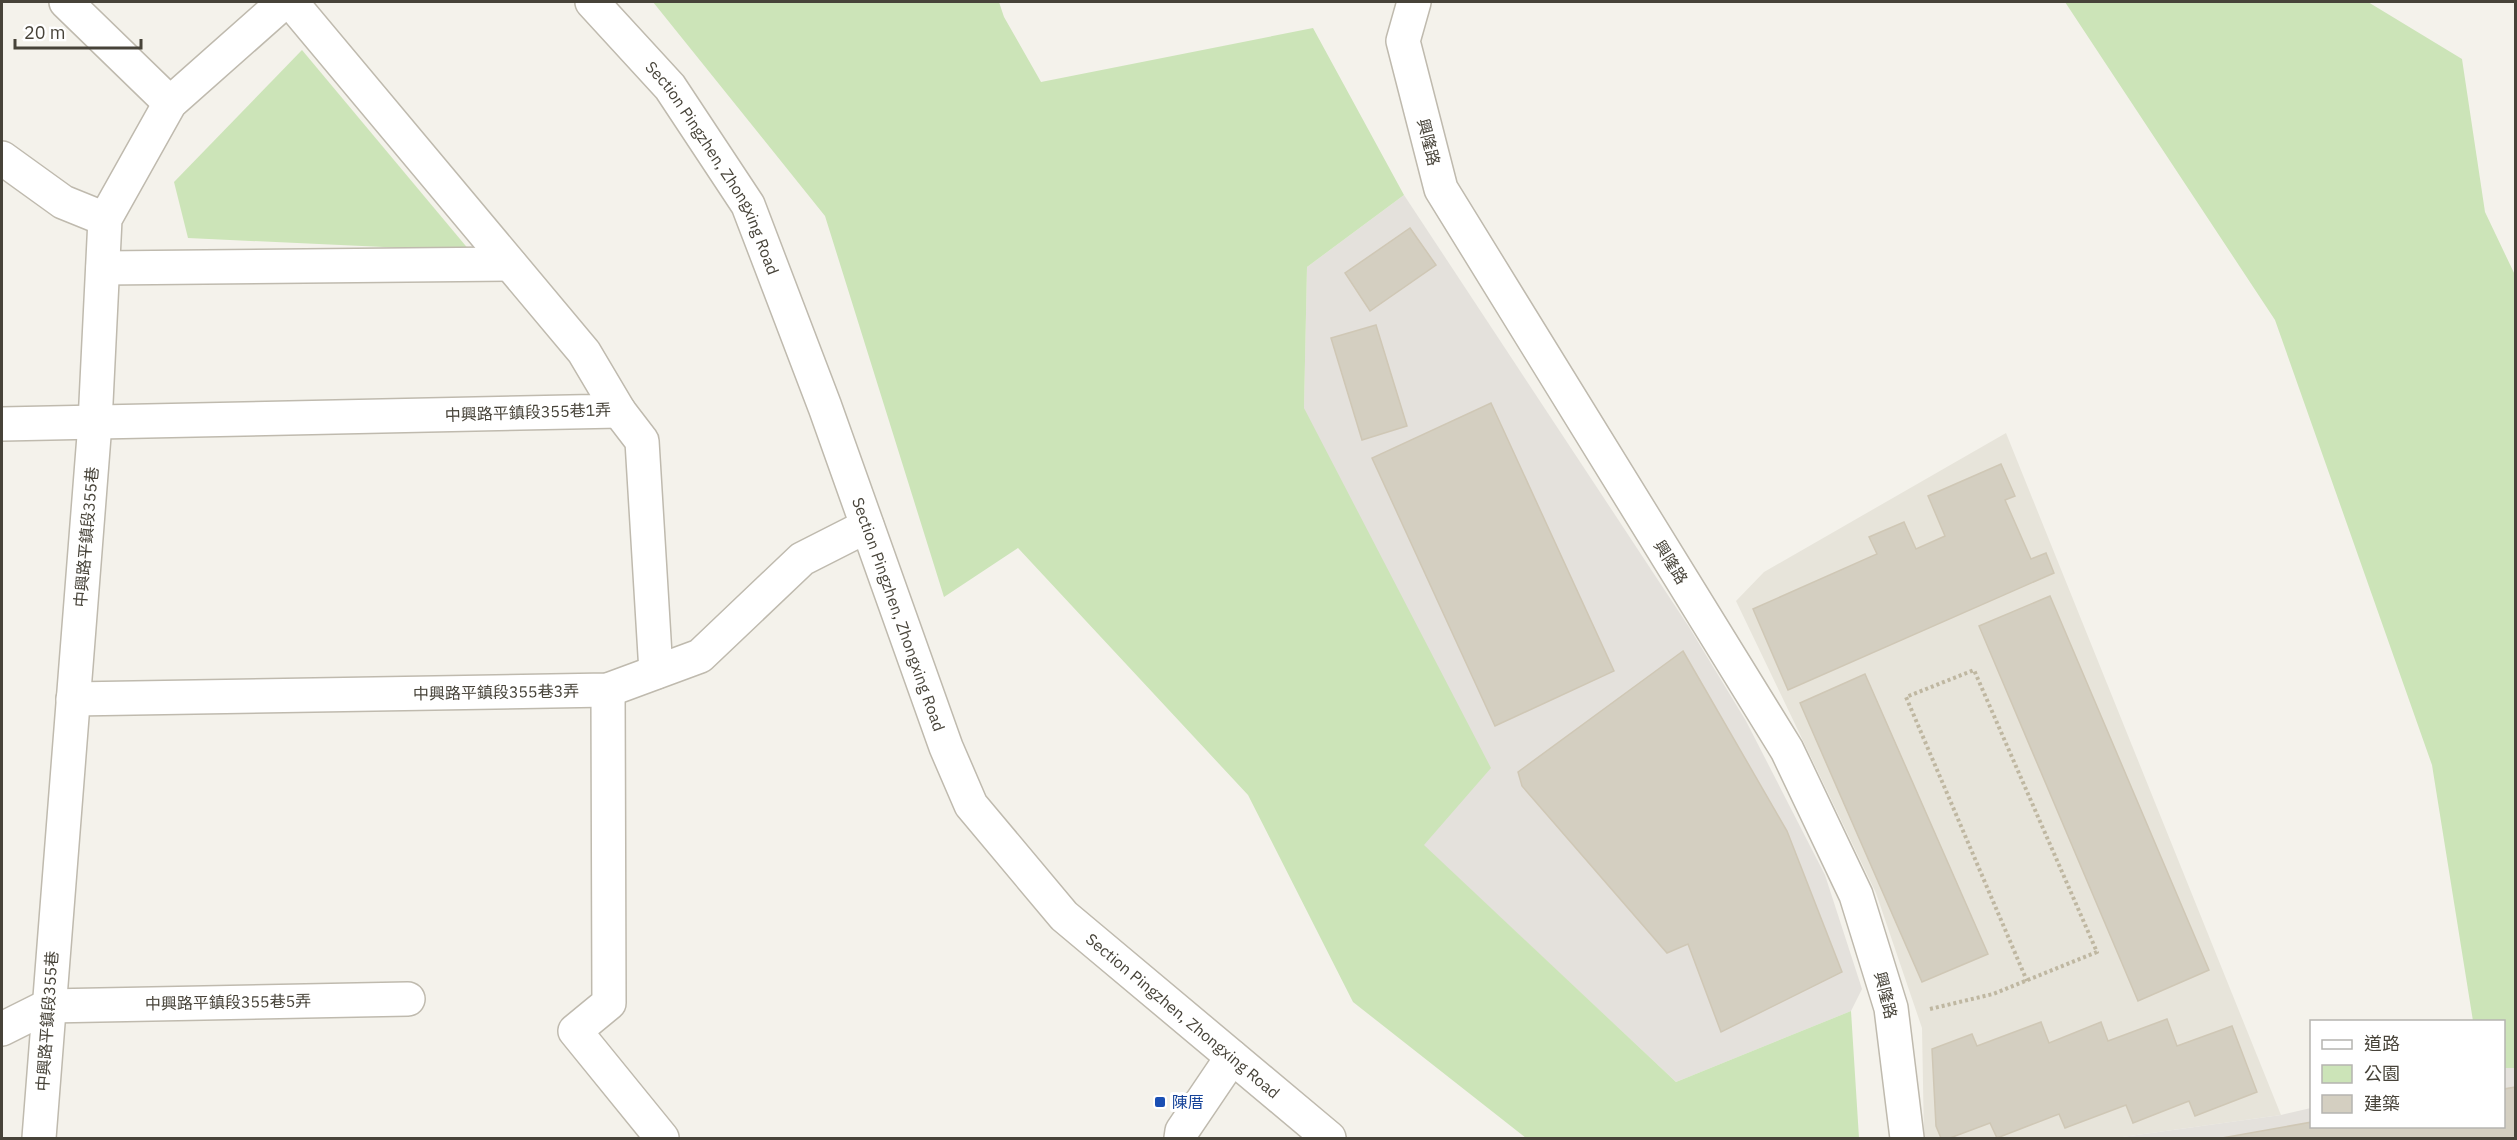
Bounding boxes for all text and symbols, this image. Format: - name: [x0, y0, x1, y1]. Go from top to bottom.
- scale bar: [15, 12, 141, 50]
- text: 20 m: [24, 21, 66, 44]
- street label: Section Pingzhen, Zhongxing Road: [641, 57, 784, 277]
- street label: 興隆路: [1413, 116, 1445, 168]
- street label: 中興路平鎮段355巷1弄: [444, 399, 612, 425]
- street label: 中興路平鎮段355巷: [70, 466, 102, 608]
- street label: Section Pingzhen, Zhongxing Road: [848, 495, 950, 734]
- street label: 興隆路: [1650, 536, 1692, 588]
- street label: 中興路平鎮段355巷3弄: [413, 681, 579, 703]
- street label: Section Pingzhen, Zhongxing Road: [1082, 929, 1284, 1102]
- street label: 中興路平鎮段355巷: [32, 950, 62, 1092]
- street label: 興隆路: [1870, 969, 1902, 1021]
- street label: 中興路平鎮段355巷5弄: [145, 991, 311, 1013]
- legend: [2310, 1020, 2505, 1128]
- text: 道路: [2364, 1032, 2400, 1055]
- text: 公園: [2364, 1062, 2400, 1085]
- place label: 陳厝: [1172, 1092, 1204, 1112]
- text: 建築: [2364, 1092, 2400, 1115]
- marker: 陳厝: [1153, 1095, 1167, 1109]

